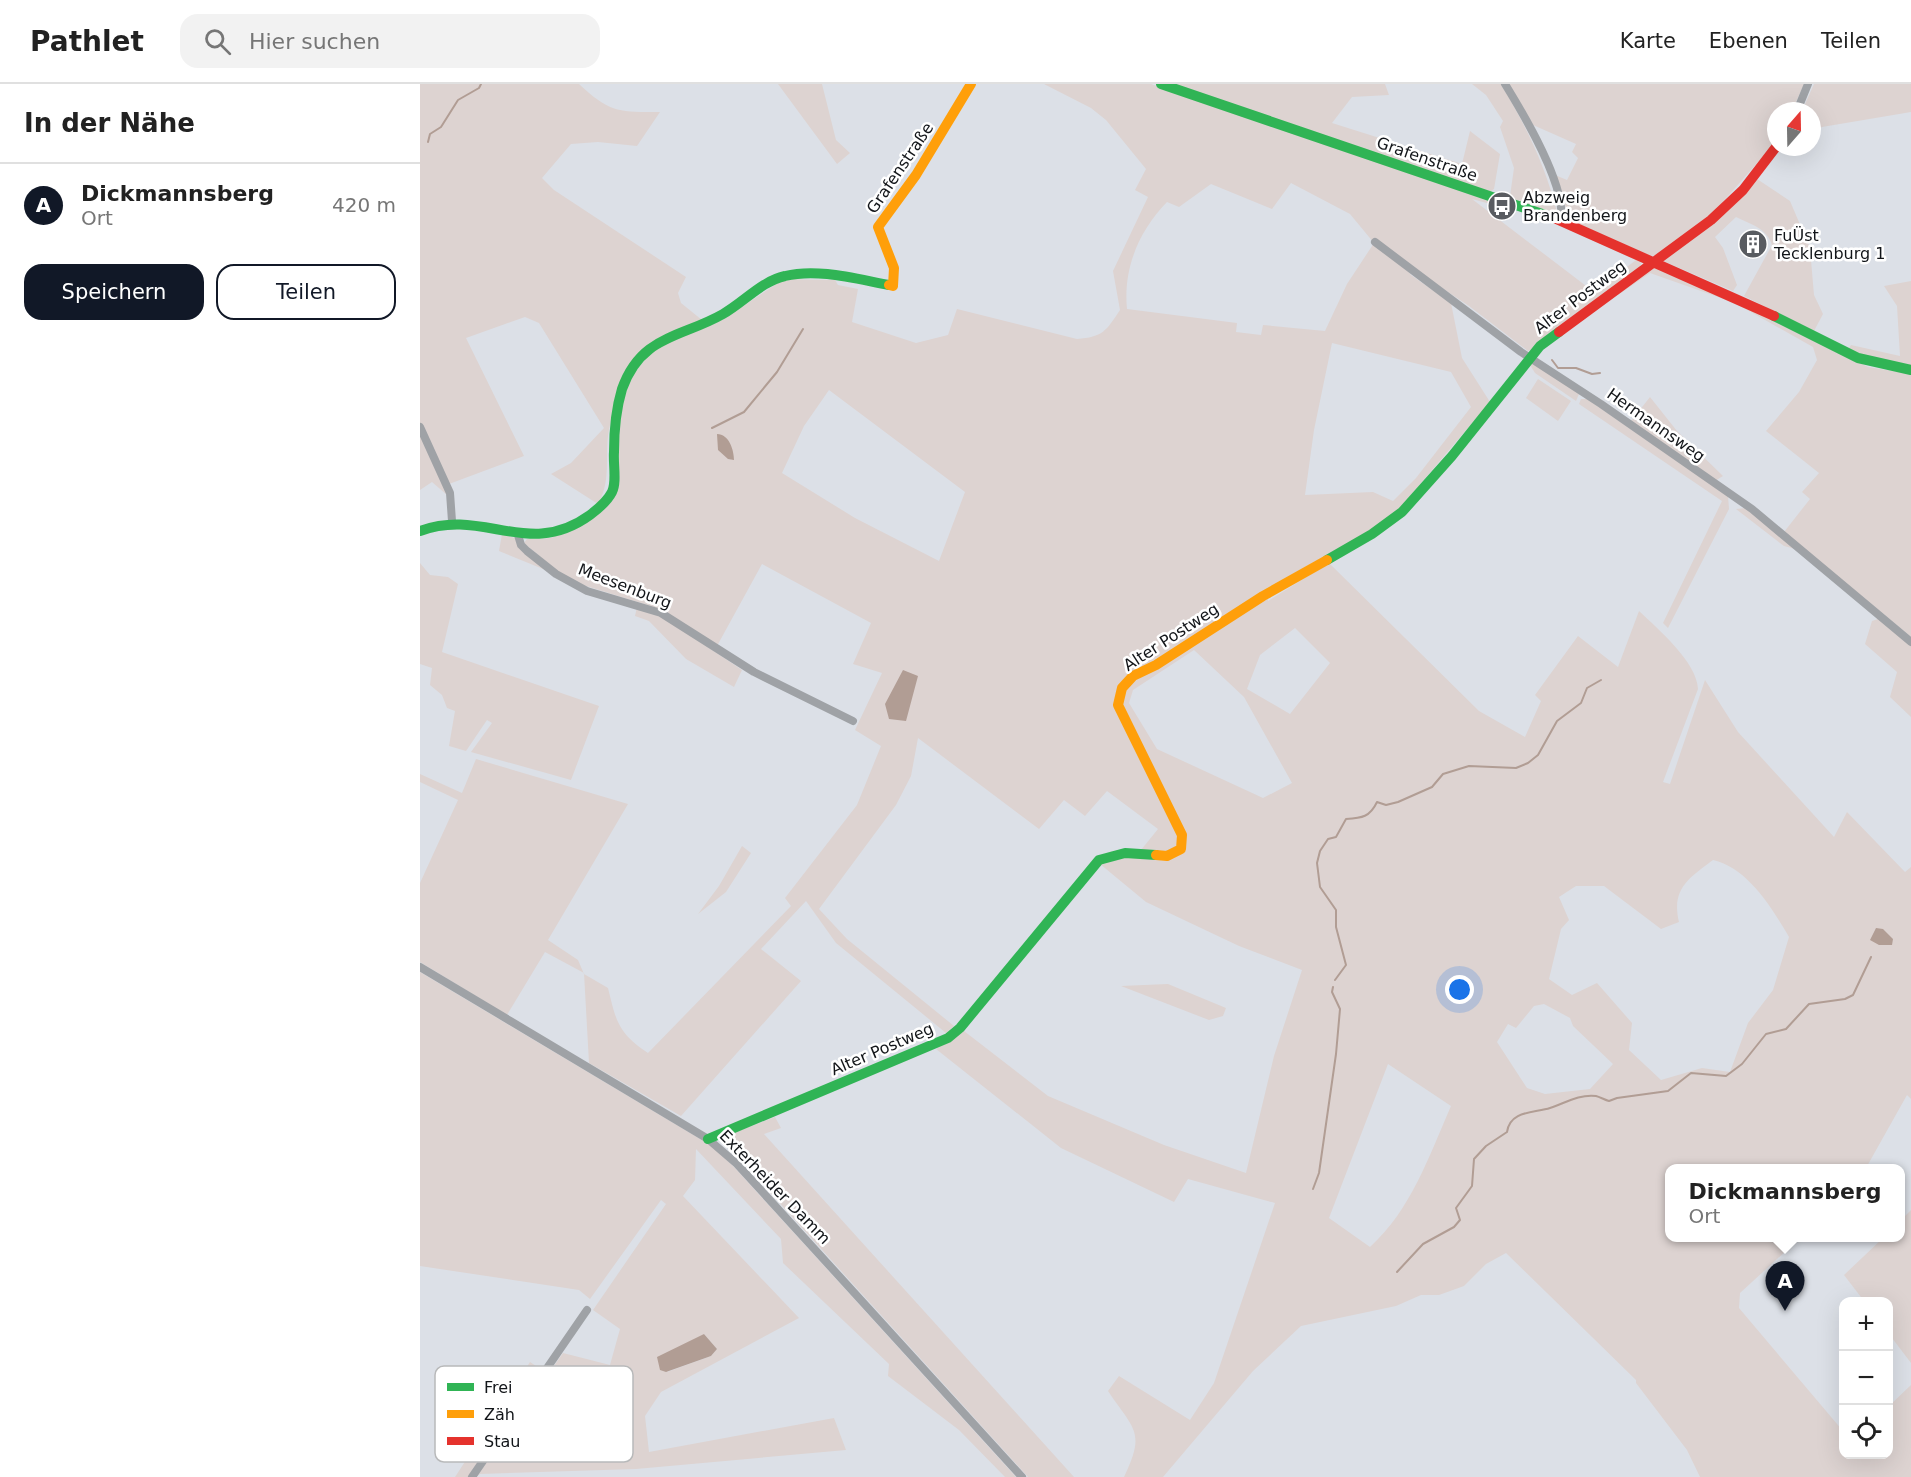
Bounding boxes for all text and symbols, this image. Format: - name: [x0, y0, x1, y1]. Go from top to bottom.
- search box: [180, 14, 600, 68]
- text: Pathlet: [30, 25, 144, 58]
- icon: search: [201, 25, 234, 58]
- text: Hier suchen: [249, 29, 380, 54]
- text: Karte: [1620, 29, 1676, 53]
- text: Ebenen: [1709, 29, 1788, 53]
- text: Teilen: [1821, 29, 1881, 53]
- north arrow: [1767, 102, 1821, 156]
- text: In der Nähe: [24, 108, 195, 138]
- street label: Grafenstraße: [863, 119, 937, 217]
- street label: Grafenstraße: [1374, 133, 1480, 185]
- text: Dickmannsberg: [81, 181, 274, 206]
- place label: Abzweig Brandenberg: [1523, 188, 1627, 225]
- bus stop icon: Abzweig Brandenberg: [1486, 190, 1518, 222]
- text: A: [36, 193, 51, 217]
- text: 420 m: [332, 193, 396, 217]
- text: Ort: [81, 206, 113, 230]
- place label: FuÜst Tecklenburg 1: [1773, 226, 1885, 263]
- building icon: FuÜst Tecklenburg 1: [1737, 228, 1769, 260]
- street label: Alter Postweg: [1530, 256, 1630, 338]
- button: Speichern: [24, 264, 204, 320]
- button: Teilen: [216, 264, 396, 320]
- street label: Hermannsweg: [1603, 384, 1709, 466]
- street label: Meesenburg: [576, 559, 674, 613]
- street label: Alter Postweg: [1120, 599, 1222, 675]
- your location: [1445, 975, 1474, 1004]
- street label: Alter Postweg: [828, 1019, 936, 1079]
- street label: Exterheider Damm: [716, 1126, 834, 1248]
- popup: [1665, 1164, 1905, 1242]
- text: Dickmannsberg: [1689, 1179, 1881, 1204]
- text: Ort: [1689, 1204, 1720, 1228]
- pin: A: [1766, 1262, 1804, 1311]
- map controls: [1839, 1297, 1893, 1459]
- button: +: [1839, 1297, 1893, 1351]
- button: −: [1839, 1351, 1893, 1405]
- legend: [435, 1366, 633, 1462]
- text: Frei: [484, 1378, 513, 1397]
- text: Zäh: [484, 1405, 515, 1424]
- button: locate: [1839, 1405, 1893, 1459]
- text: Stau: [484, 1432, 520, 1451]

